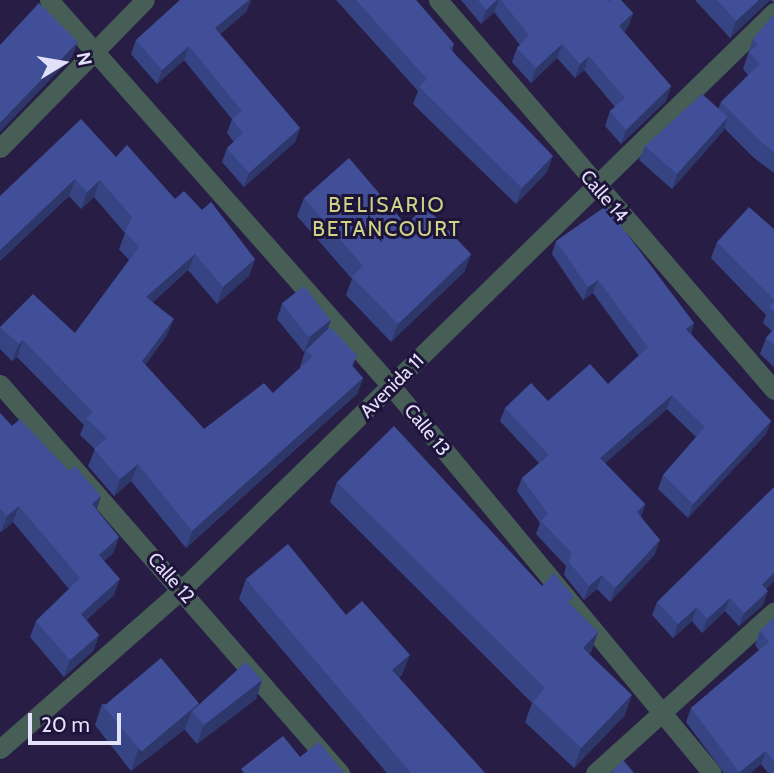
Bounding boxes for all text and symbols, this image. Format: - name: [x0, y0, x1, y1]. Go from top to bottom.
- north arrow: [28, 28, 98, 98]
- text: N: [72, 50, 97, 68]
- street label: Calle 14: [575, 166, 633, 226]
- district label: BELISARIO BETANCOURT: [313, 192, 461, 242]
- street label: Avenida 11: [355, 349, 429, 423]
- street label: Calle 13: [399, 399, 455, 461]
- street label: Calle 12: [143, 548, 199, 608]
- scale bar: [32, 700, 124, 744]
- text: 20 m: [41, 712, 90, 737]

